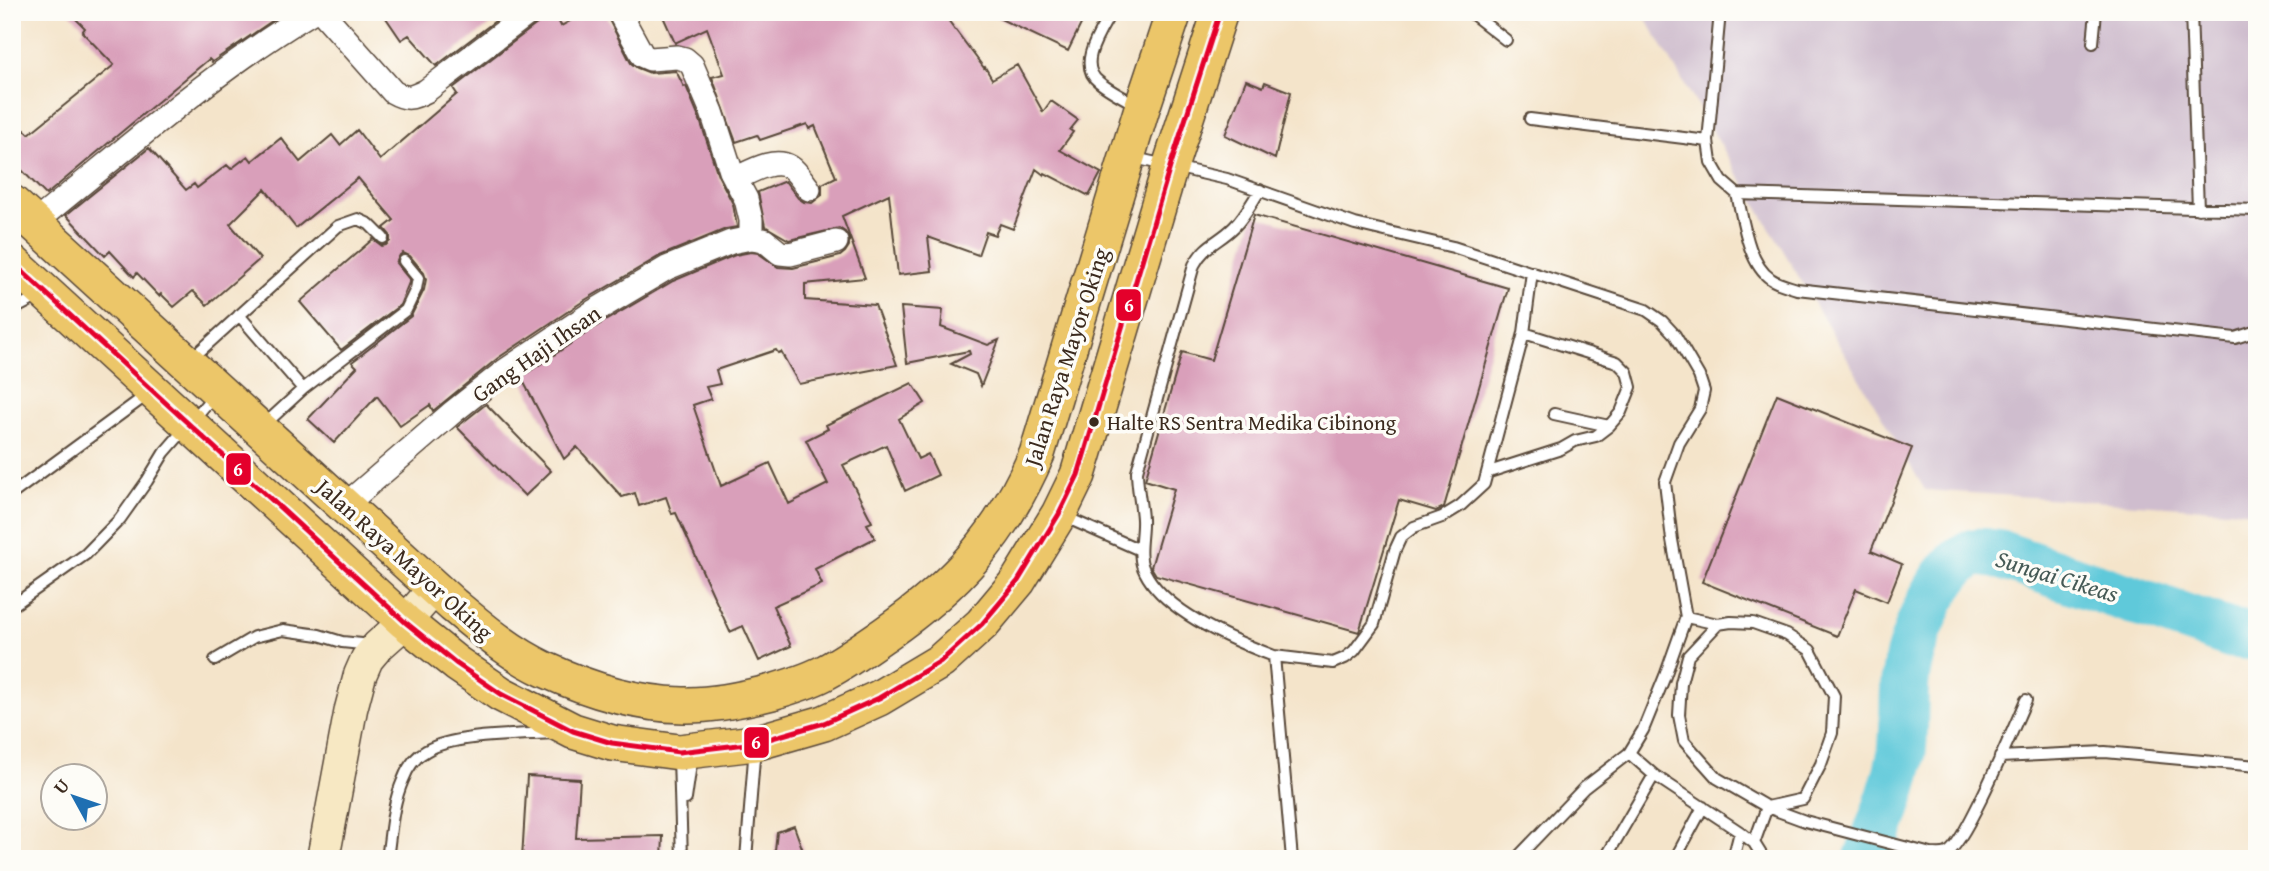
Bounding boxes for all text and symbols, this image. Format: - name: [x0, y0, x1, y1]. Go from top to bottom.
- street label: Jalan Raya Mayor Oking: [1014, 243, 1117, 473]
- line badge: 6: [1115, 288, 1142, 322]
- text: 6: [1124, 291, 1134, 319]
- street label: Gang Haji Ihsan: [465, 296, 607, 410]
- place label: Halte RS Sentra Medika Cibinong: [1107, 407, 1397, 438]
- marker: Halte RS Sentra Medika Cibinong: [1087, 415, 1101, 429]
- line badge: 6: [225, 452, 252, 486]
- text: 6: [233, 455, 243, 483]
- street label: Jalan Raya Mayor Oking: [307, 468, 501, 648]
- water label: Sungai Cikeas: [1992, 541, 2123, 611]
- line badge: 6: [743, 726, 770, 759]
- text: 6: [751, 728, 761, 756]
- north arrow: [38, 762, 108, 832]
- text: U: [46, 772, 76, 800]

